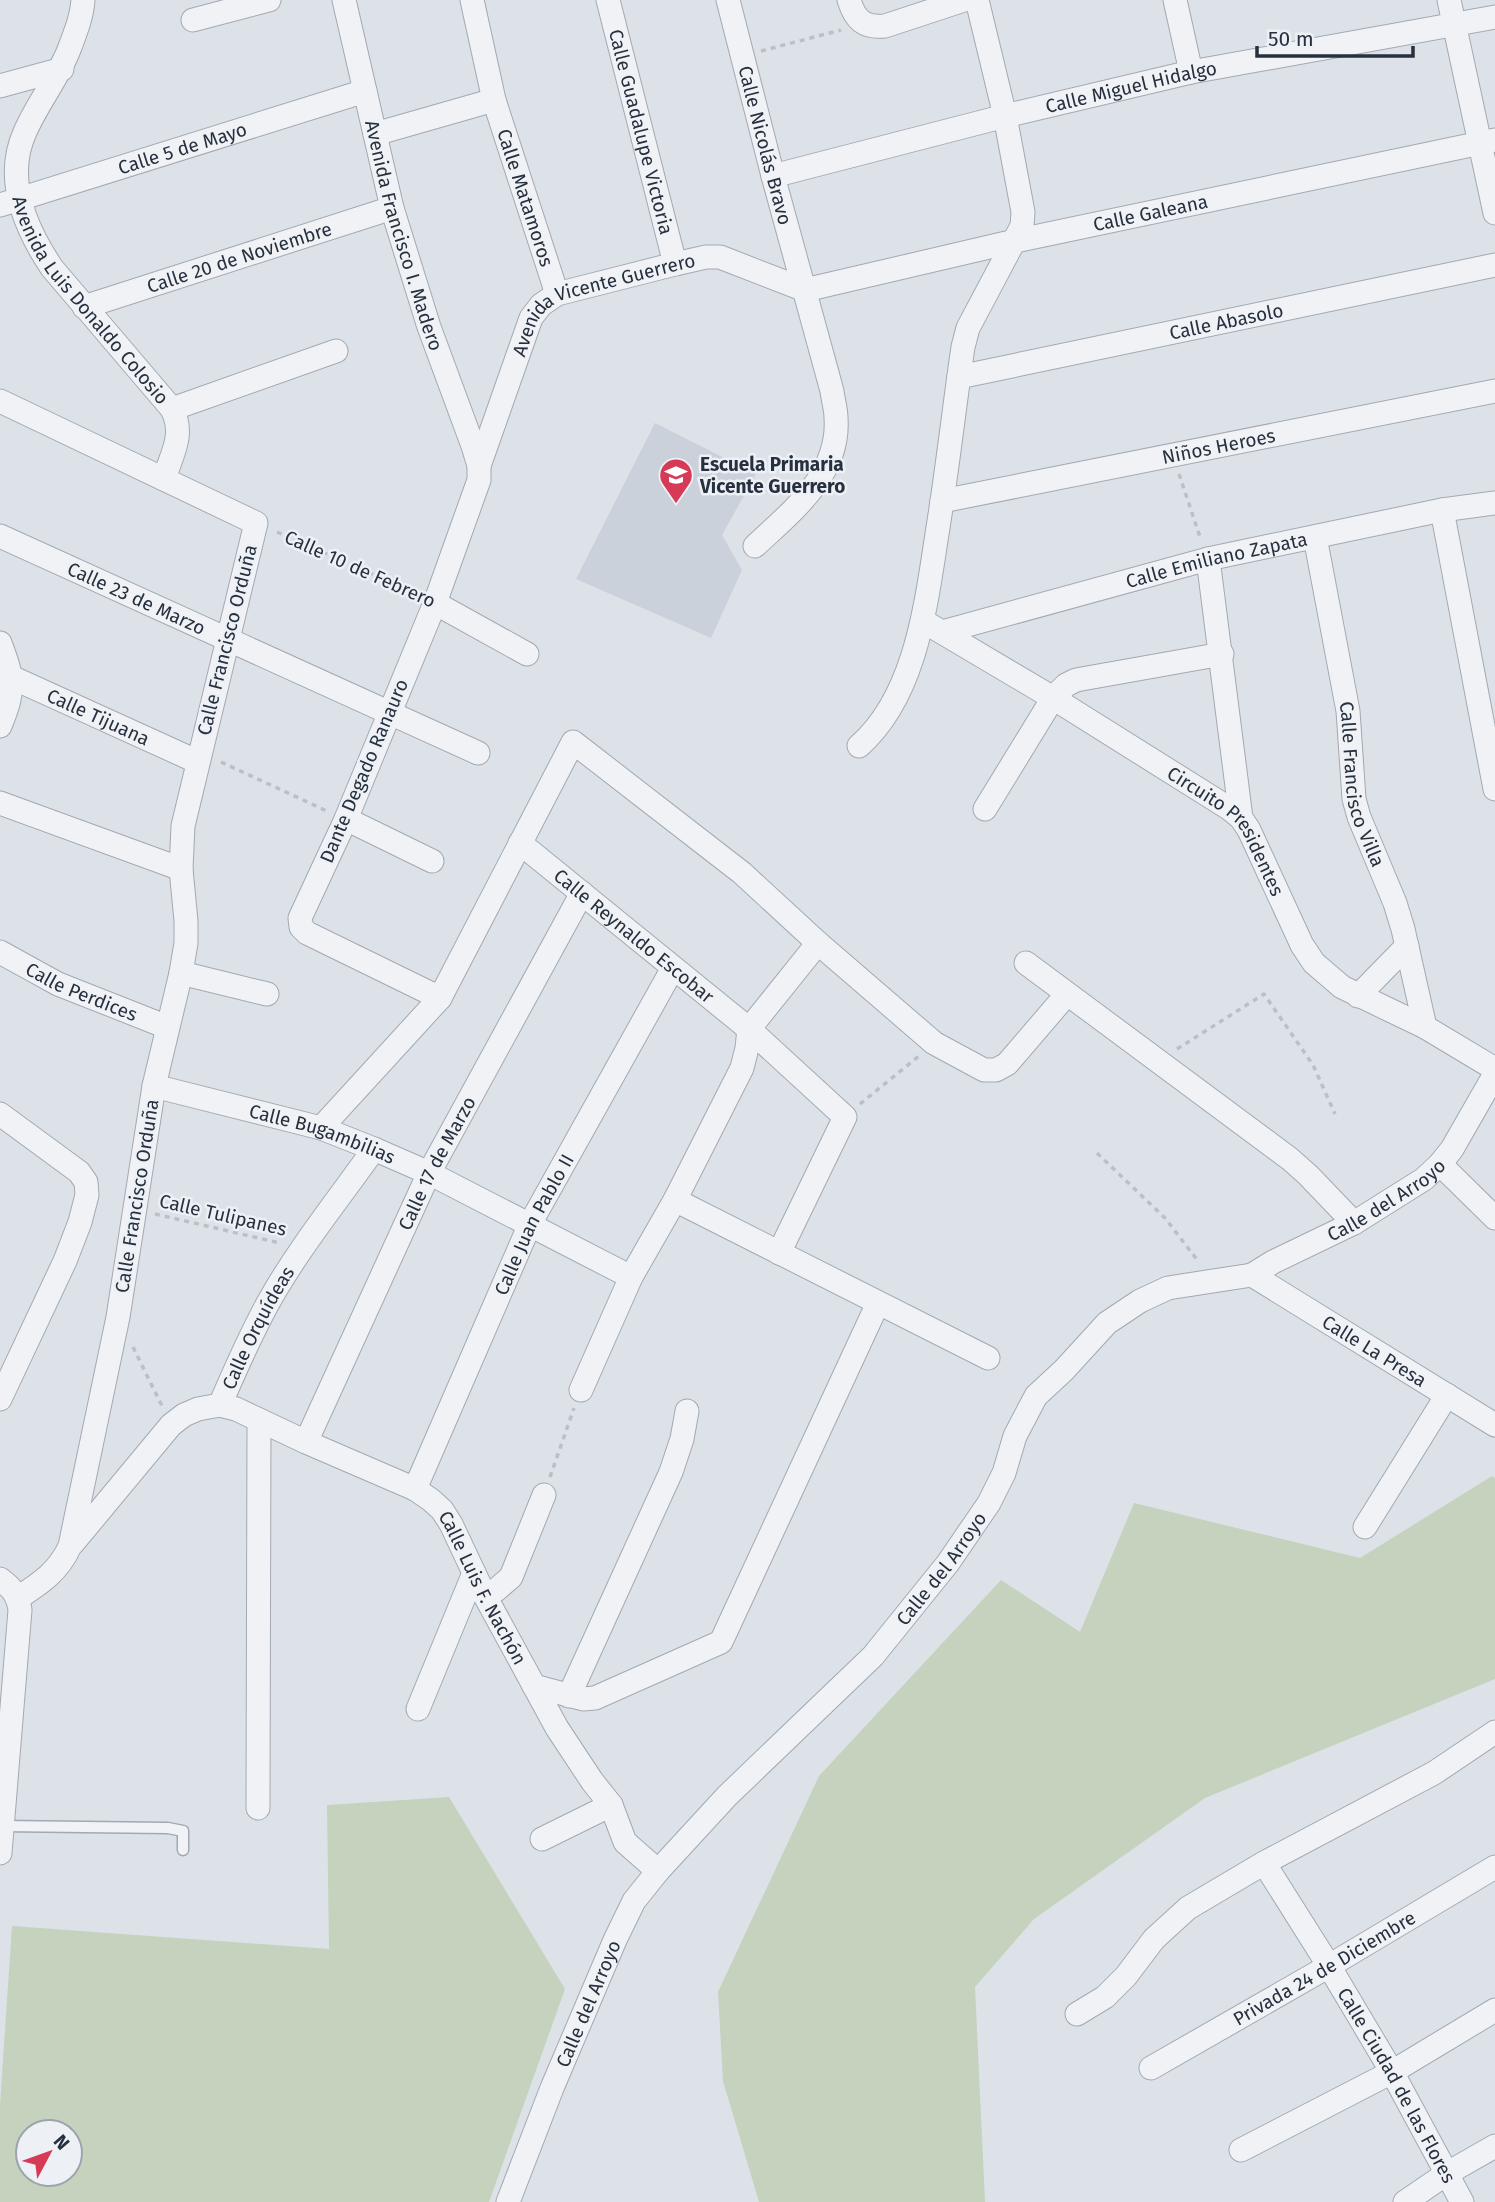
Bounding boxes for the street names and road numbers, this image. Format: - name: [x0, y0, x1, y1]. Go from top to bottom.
- street label: Calle Guadalupe Victoria: [604, 27, 679, 237]
- street label: Calle Miguel Hidalgo: [1043, 56, 1218, 118]
- street label: Calle Nicolás Bravo: [734, 63, 797, 227]
- street label: Calle 5 de Mayo: [115, 117, 250, 179]
- street label: Avenida Francisco I. Madero: [361, 118, 448, 354]
- street label: Calle Matamoros: [493, 126, 559, 269]
- street label: Calle Galeana: [1091, 189, 1210, 236]
- street label: Avenida Luis Donaldo Colosio: [8, 193, 174, 409]
- street label: Calle 20 de Noviembre: [144, 217, 334, 298]
- street label: Avenida Vicente Guerrero: [507, 248, 697, 359]
- street label: Calle Abasolo: [1167, 298, 1285, 344]
- street label: Niños Heroes: [1160, 423, 1277, 468]
- street label: Calle 10 de Febrero: [281, 525, 439, 613]
- street label: Calle Emiliano Zapata: [1123, 527, 1309, 593]
- street label: Calle Francisco Orduña: [192, 542, 262, 738]
- street label: Calle 23 de Marzo: [64, 557, 209, 639]
- street label: Dante Degado Ranauro: [315, 676, 413, 866]
- street label: Calle Tijuana: [43, 683, 153, 750]
- street label: Calle Francisco Villa: [1335, 699, 1390, 870]
- street label: Circuito Presidentes: [1163, 761, 1289, 900]
- street label: Calle Reynaldo Escobar: [549, 864, 719, 1008]
- street label: Calle Perdices: [22, 957, 141, 1026]
- street label: Calle 17 de Marzo: [393, 1092, 480, 1234]
- street label: Calle Francisco Orduña: [110, 1098, 164, 1294]
- street label: Calle Bugambilias: [247, 1099, 399, 1168]
- street label: Calle Juan Pablo II: [489, 1150, 578, 1299]
- street label: Calle del Arroyo: [1323, 1154, 1450, 1246]
- street label: Calle Tulipanes: [157, 1189, 289, 1241]
- street label: Calle Orquídeas: [217, 1262, 299, 1393]
- street label: Calle La Presa: [1318, 1310, 1431, 1392]
- street label: Calle Luis F. Nachón: [434, 1506, 532, 1669]
- street label: Calle del Arroyo: [891, 1507, 991, 1630]
- street label: Privada 24 de Diciembre: [1229, 1906, 1420, 2030]
- street label: Calle del Arroyo: [551, 1937, 625, 2071]
- street label: Calle Ciudad de las Flores: [1333, 1983, 1461, 2187]

